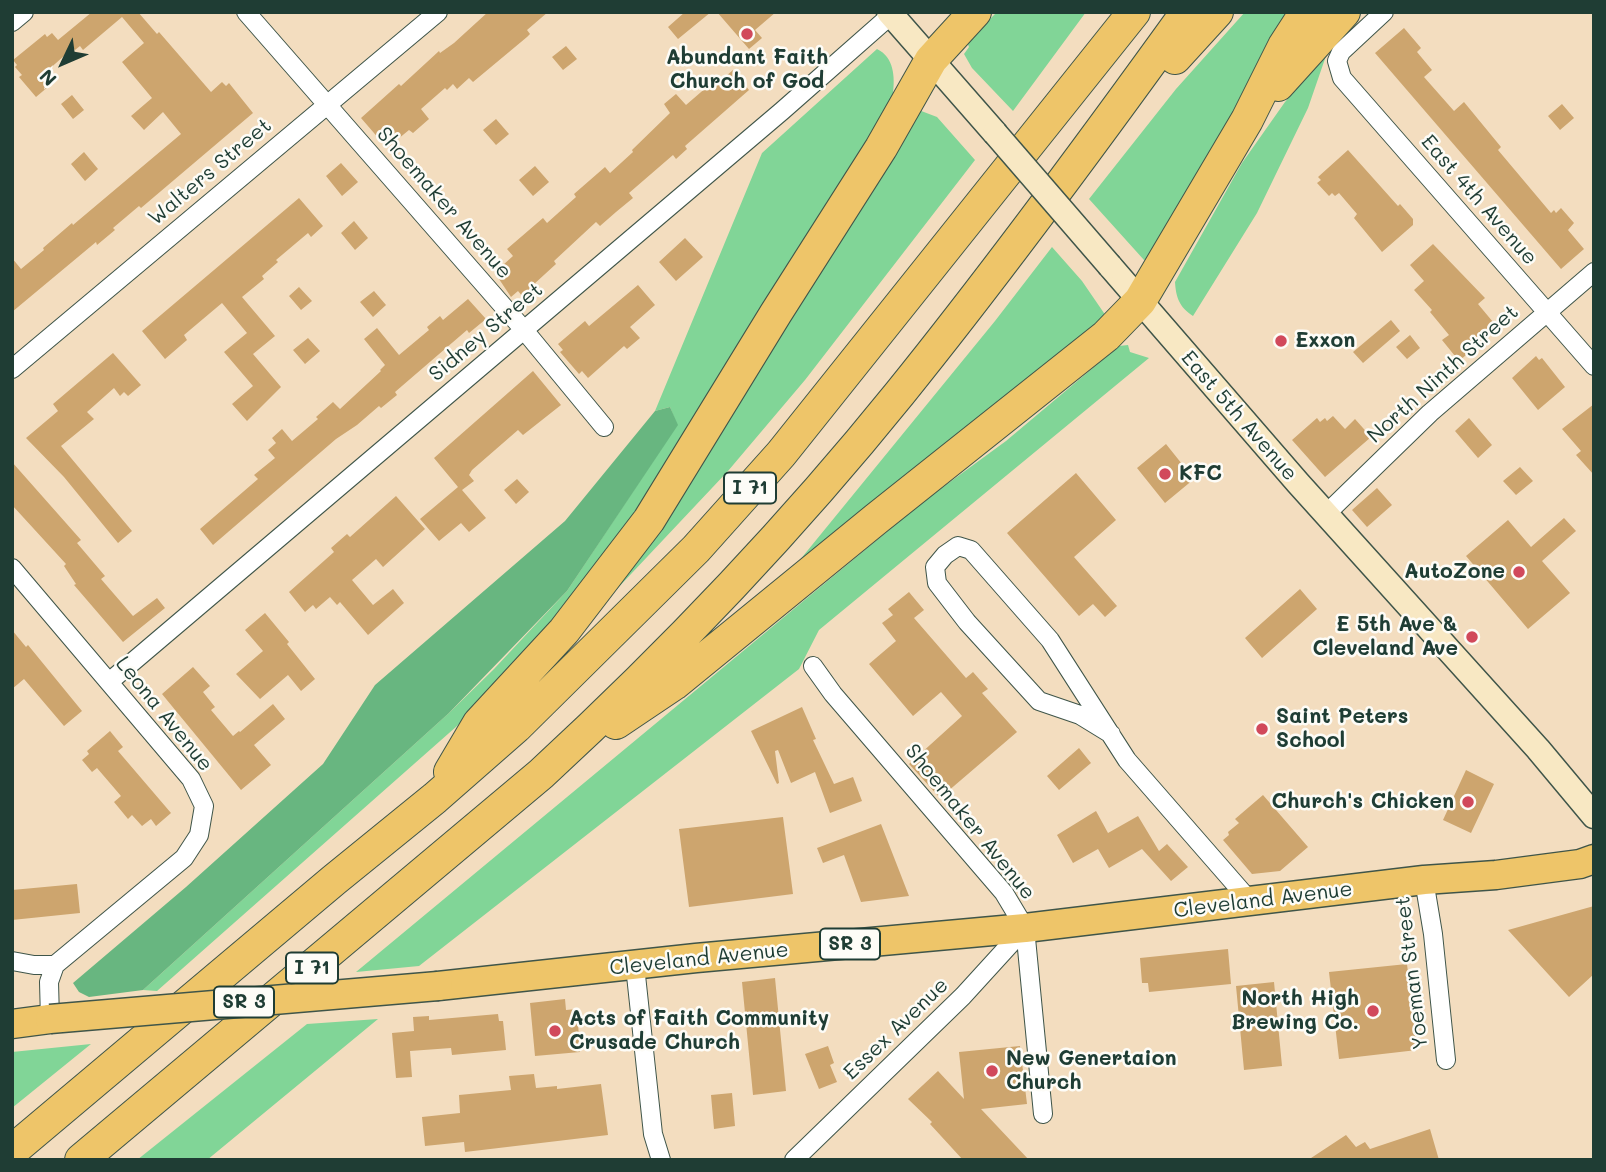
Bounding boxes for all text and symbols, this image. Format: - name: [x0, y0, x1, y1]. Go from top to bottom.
- marker: Abundant Faith Church of God: [739, 26, 755, 42]
- north arrow: [28, 28, 98, 98]
- place label: Abundant Faith Church of God: [666, 45, 828, 95]
- text: N: [34, 64, 62, 92]
- street label: Walters Street: [143, 113, 277, 231]
- street label: Shoemaker Avenue: [371, 122, 517, 284]
- street label: East 4th Avenue: [1416, 130, 1542, 270]
- street label: Sidney Street: [424, 277, 548, 387]
- street label: North Ninth Street: [1362, 300, 1524, 448]
- place label: Exxon: [1295, 328, 1355, 354]
- marker: Exxon: [1273, 333, 1289, 349]
- street label: East 5th Avenue: [1176, 346, 1302, 486]
- place label: KFC: [1179, 461, 1222, 487]
- marker: KFC: [1157, 466, 1173, 482]
- road number: I 71: [724, 472, 776, 503]
- place label: AutoZone: [1404, 559, 1505, 585]
- marker: AutoZone: [1511, 564, 1527, 580]
- place label: E 5th Ave & Cleveland Ave: [1312, 612, 1458, 662]
- marker: E 5th Ave & Cleveland Ave: [1464, 629, 1480, 645]
- street label: Leona Avenue: [110, 651, 218, 777]
- place label: Saint Peters School: [1276, 704, 1408, 754]
- marker: Saint Peters School: [1254, 721, 1270, 737]
- street label: Shoemaker Avenue: [899, 739, 1041, 905]
- place label: Church's Chicken: [1271, 789, 1454, 815]
- marker: Church's Chicken: [1460, 794, 1476, 810]
- street label: Cleveland Avenue: [1172, 877, 1354, 923]
- street label: Yoeman Street: [1390, 895, 1434, 1051]
- road number: SR 3: [820, 928, 880, 960]
- street label: Cleveland Avenue: [608, 937, 790, 981]
- road number: I 71: [286, 952, 338, 984]
- street label: Essex Avenue: [839, 973, 953, 1085]
- road number: SR 3: [214, 986, 274, 1018]
- place label: North High Brewing Co.: [1231, 986, 1359, 1036]
- marker: North High Brewing Co.: [1365, 1003, 1381, 1019]
- place label: Acts of Faith Community Crusade Church: [569, 1006, 829, 1056]
- marker: Acts of Faith Community Crusade Church: [547, 1023, 563, 1039]
- place label: New Genertaion Church: [1006, 1046, 1176, 1096]
- marker: New Genertaion Church: [984, 1063, 1000, 1079]

